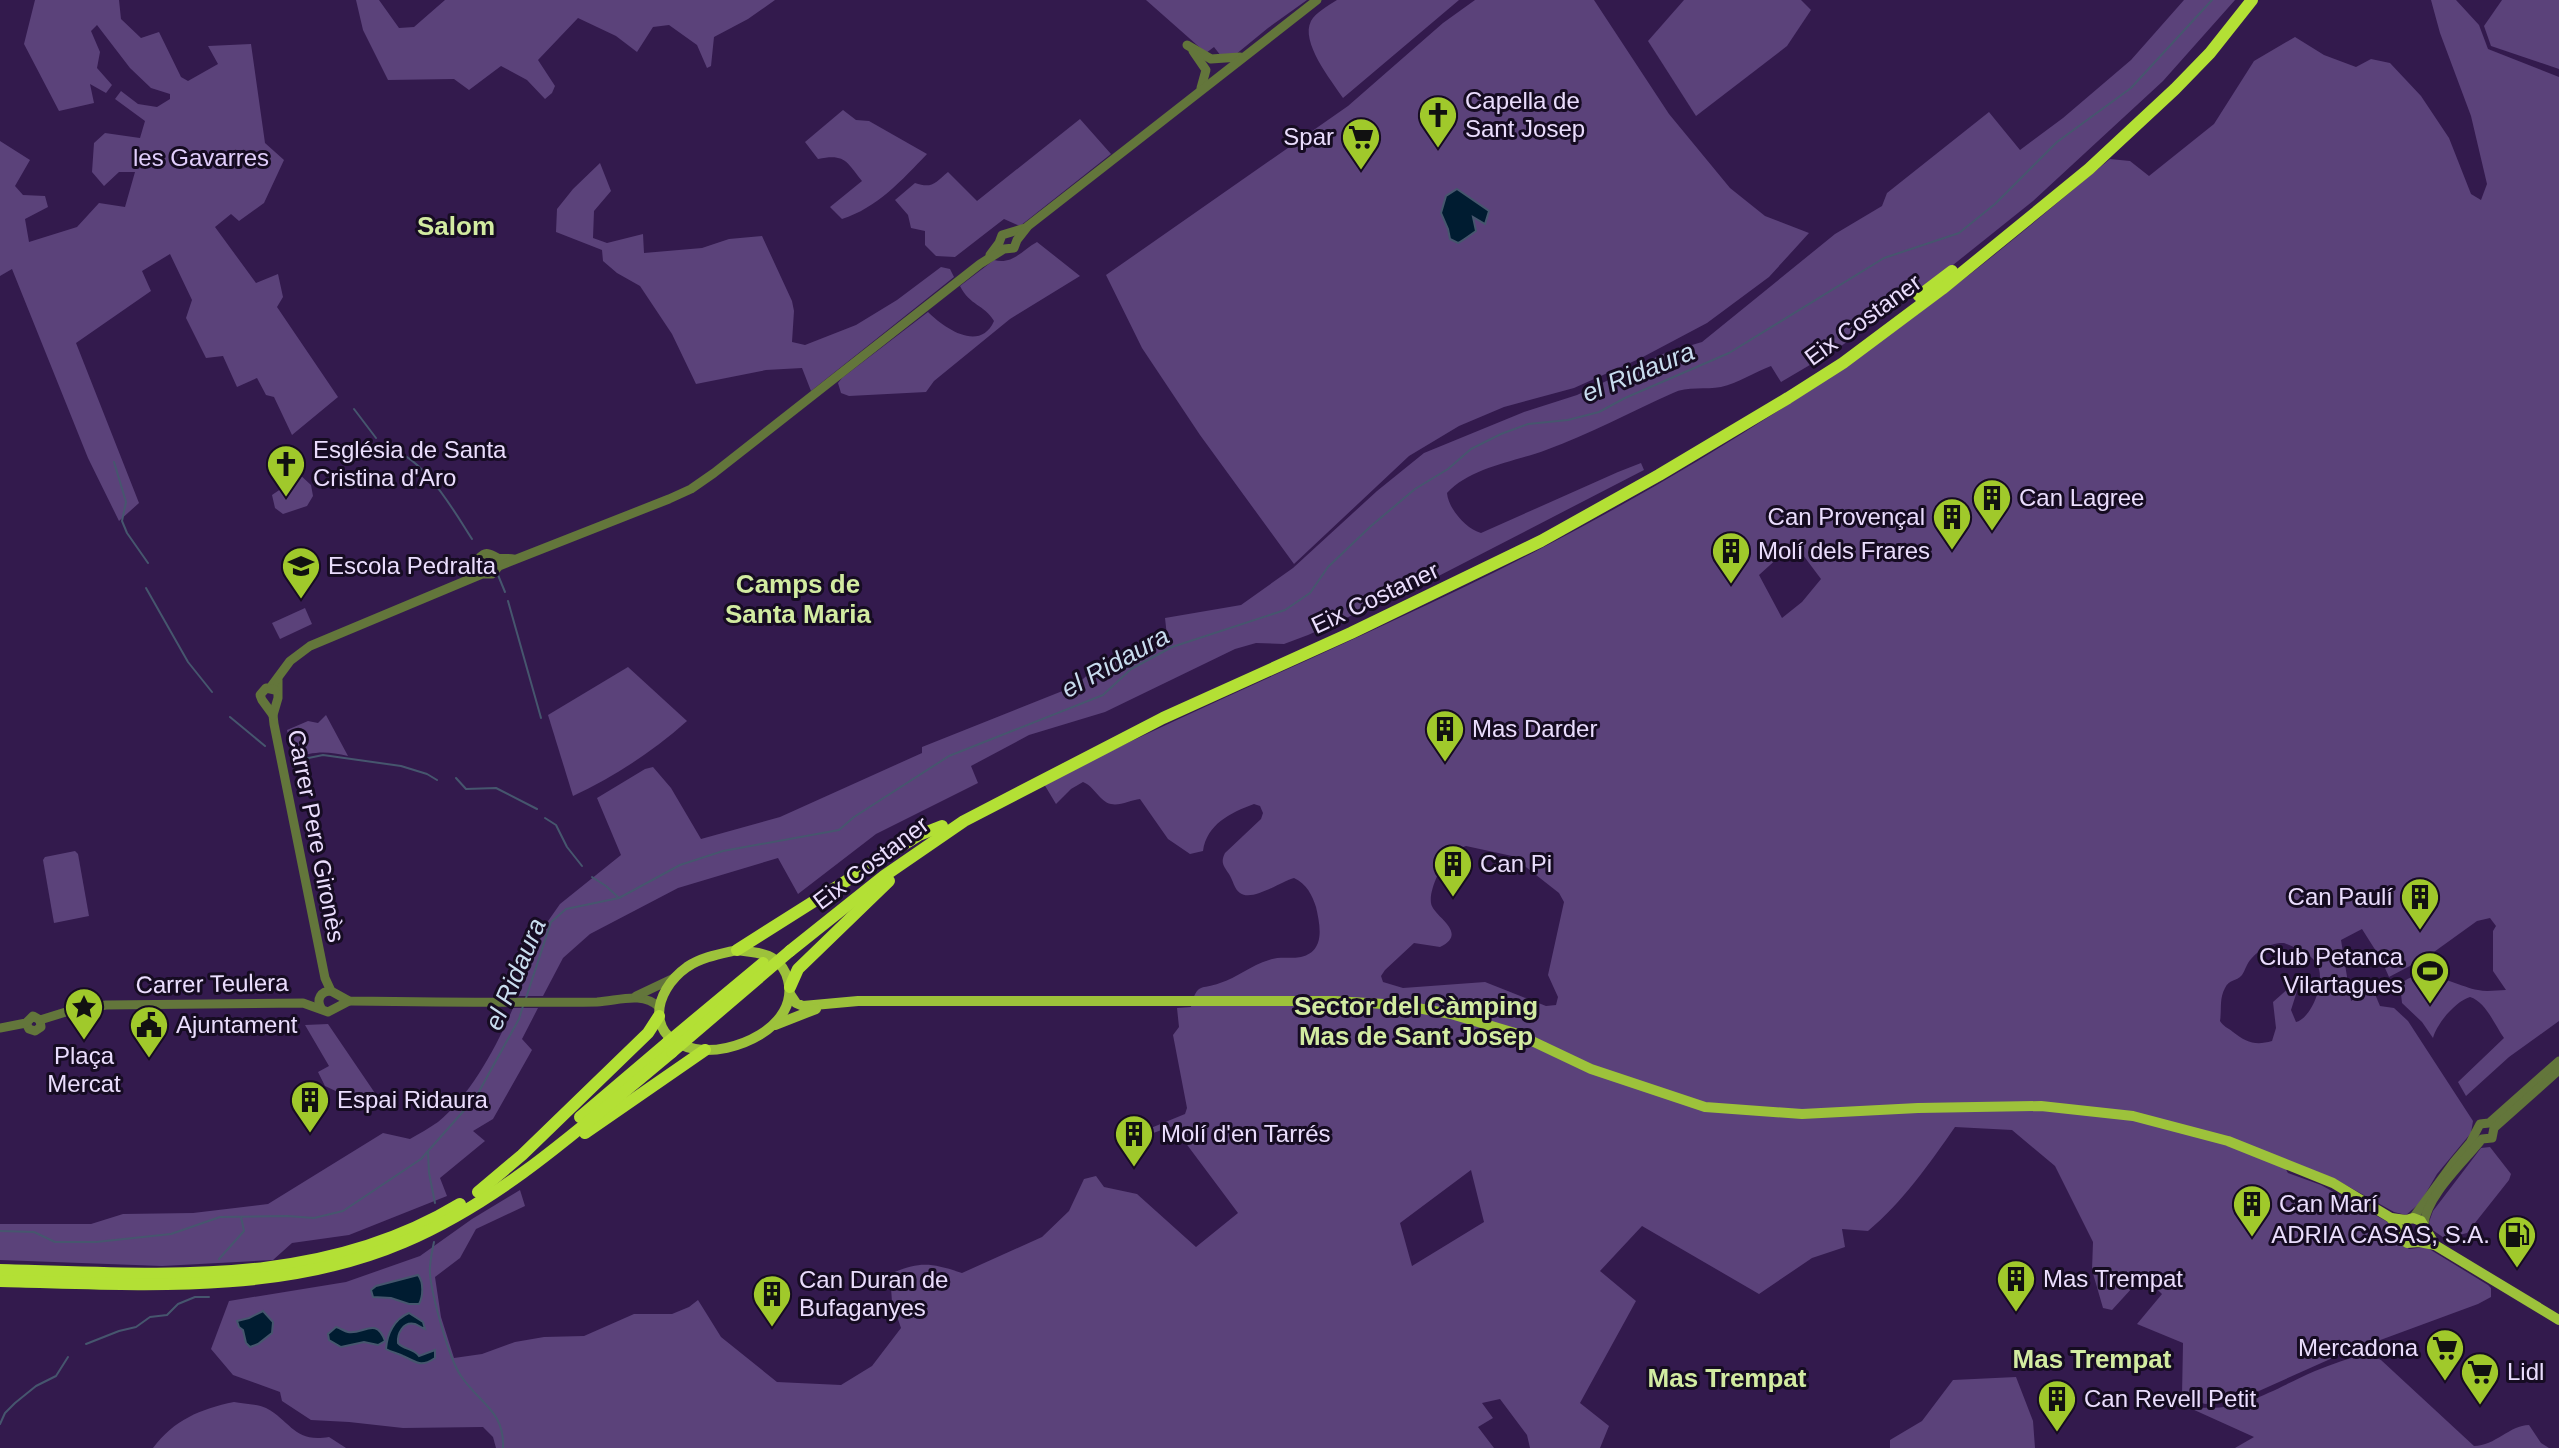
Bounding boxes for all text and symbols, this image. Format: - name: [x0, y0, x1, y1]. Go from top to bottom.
- place label: Capella de Sant Josep: [1465, 87, 1585, 142]
- church icon: Capella de Sant Josep: [1417, 94, 1459, 149]
- supermarket icon: Spar: [1340, 116, 1382, 171]
- place label: Spar: [1283, 123, 1334, 150]
- park label: les Gavarres: [133, 144, 269, 171]
- district label: Salom: [417, 211, 495, 241]
- street label: Eix Costaner: [1799, 268, 1926, 371]
- water label: el Ridaura: [1577, 336, 1699, 408]
- place label: Església de Santa Cristina d'Aro: [313, 436, 507, 491]
- church icon: Església de Santa Cristina d'Aro: [265, 443, 307, 498]
- building icon: Can Lagree: [1971, 477, 2013, 532]
- place label: Can Lagree: [2019, 484, 2144, 511]
- building icon: Can Provençal: [1931, 496, 1973, 551]
- place label: Can Provençal: [1768, 503, 1925, 530]
- building icon: Molí dels Frares: [1710, 530, 1752, 585]
- place label: Molí dels Frares: [1758, 537, 1930, 564]
- school or university icon: Escola Pedralta: [280, 545, 322, 600]
- place label: Escola Pedralta: [328, 552, 497, 579]
- street label: Eix Costaner: [1307, 556, 1443, 639]
- district label: Camps de Santa Maria: [725, 569, 872, 629]
- water label: el Ridaura: [1056, 620, 1174, 704]
- building icon: Mas Darder: [1424, 708, 1466, 763]
- place label: Mas Darder: [1472, 715, 1597, 742]
- street label: Carrer Pere Gironès: [283, 727, 350, 945]
- street label: Eix Costaner: [808, 810, 934, 915]
- building icon: Can Pi: [1432, 843, 1474, 898]
- place label: Can Pi: [1480, 850, 1552, 877]
- building icon: Can Paulí: [2399, 876, 2441, 931]
- place label: Can Paulí: [2288, 883, 2393, 910]
- water label: el Ridaura: [478, 914, 552, 1034]
- place label: Club Petanca Vilartagues: [2259, 943, 2404, 998]
- sports icon: Club Petanca Vilartagues: [2409, 950, 2451, 1005]
- street label: Carrer Teulera: [135, 969, 289, 998]
- place icon: Plaça Mercat: [63, 986, 105, 1041]
- district label: Sector del Càmping Mas de Sant Josep: [1294, 991, 1538, 1051]
- public building icon: Ajuntament: [128, 1004, 170, 1059]
- place label: Ajuntament: [176, 1011, 298, 1038]
- place label: Plaça Mercat: [47, 1042, 121, 1097]
- building icon: Espai Ridaura: [289, 1079, 331, 1134]
- place label: Espai Ridaura: [337, 1086, 488, 1113]
- building icon: Molí d'en Tarrés: [1113, 1113, 1155, 1168]
- place label: Molí d'en Tarrés: [1161, 1120, 1331, 1147]
- building icon: Can Marí: [2231, 1183, 2273, 1238]
- place label: Can Marí: [2279, 1190, 2378, 1217]
- fuel station icon: ADRIA CASAS, S.A.: [2496, 1214, 2538, 1269]
- place label: ADRIA CASAS, S.A.: [2271, 1221, 2490, 1248]
- building icon: Mas Trempat: [1995, 1258, 2037, 1313]
- place label: Mas Trempat: [2043, 1265, 2183, 1292]
- place label: Can Duran de Bufaganyes: [799, 1266, 948, 1321]
- building icon: Can Duran de Bufaganyes: [751, 1273, 793, 1328]
- supermarket icon: Mercadona: [2424, 1327, 2466, 1382]
- place label: Mercadona: [2298, 1334, 2419, 1361]
- district label: Mas Trempat: [2013, 1344, 2172, 1374]
- supermarket icon: Lidl: [2459, 1351, 2501, 1406]
- place label: Lidl: [2507, 1358, 2544, 1385]
- district label: Mas Trempat: [1648, 1363, 1807, 1393]
- building icon: Can Revell Petit: [2036, 1378, 2078, 1433]
- place label: Can Revell Petit: [2084, 1385, 2256, 1412]

